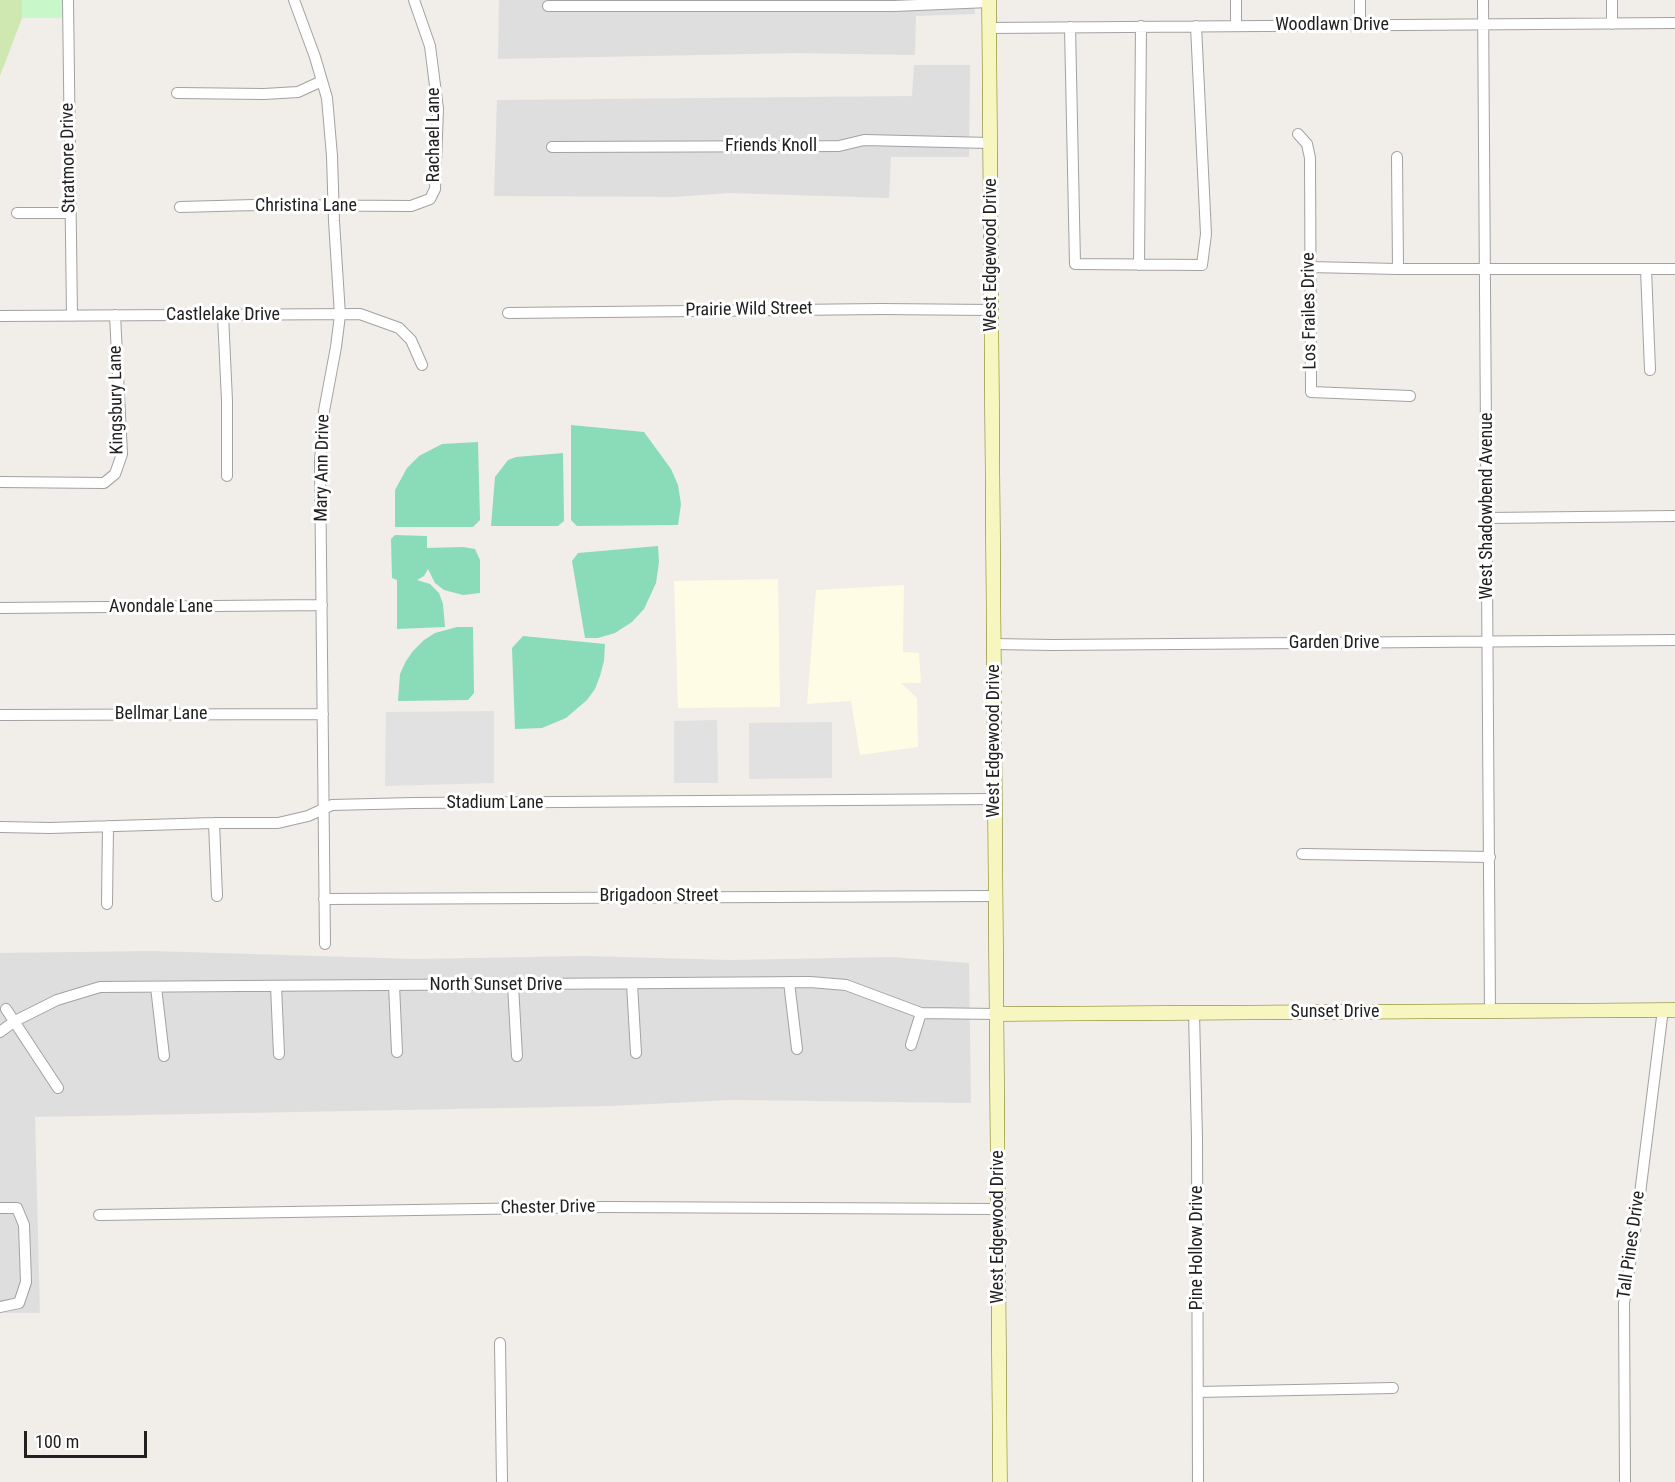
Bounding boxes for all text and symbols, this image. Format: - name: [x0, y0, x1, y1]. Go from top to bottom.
- street label: Woodlawn Drive: [1275, 14, 1389, 36]
- street label: Rachael Lane: [423, 88, 445, 182]
- street label: Stratmore Drive: [57, 103, 81, 213]
- street label: Friends Knoll: [725, 135, 817, 157]
- street label: West Edgewood Drive: [980, 178, 1002, 332]
- street label: Christina Lane: [255, 195, 357, 217]
- street label: Los Frailes Drive: [1298, 252, 1322, 370]
- street label: Prairie Wild Street: [685, 298, 813, 322]
- street label: Castlelake Drive: [166, 304, 280, 326]
- street label: Kingsbury Lane: [105, 345, 129, 455]
- street label: West Shadowbend Avenue: [1476, 413, 1498, 599]
- street label: Mary Ann Drive: [311, 414, 335, 522]
- street label: Avondale Lane: [109, 596, 213, 618]
- street label: Garden Drive: [1289, 632, 1379, 654]
- street label: West Edgewood Drive: [983, 664, 1005, 818]
- street label: Bellmar Lane: [115, 703, 207, 725]
- street label: Stadium Lane: [446, 792, 544, 814]
- street label: Brigadoon Street: [600, 885, 718, 907]
- street label: North Sunset Drive: [429, 974, 563, 996]
- street label: Sunset Drive: [1291, 1001, 1379, 1023]
- street label: West Edgewood Drive: [987, 1150, 1009, 1304]
- street label: Pine Hollow Drive: [1186, 1186, 1208, 1310]
- street label: Tall Pines Drive: [1614, 1190, 1650, 1300]
- street label: Chester Drive: [500, 1196, 596, 1220]
- scale bar: [27, 1419, 150, 1457]
- text: 100 m: [35, 1431, 79, 1452]

